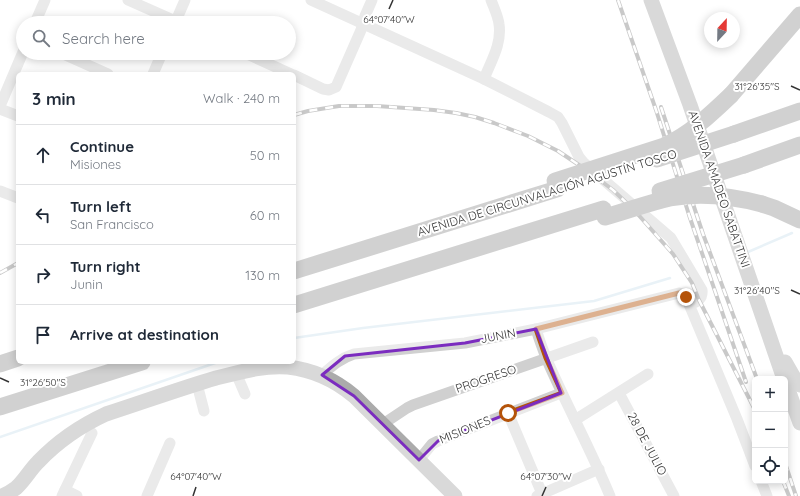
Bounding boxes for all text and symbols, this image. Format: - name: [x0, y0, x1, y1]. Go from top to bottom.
- north arrow: [704, 12, 740, 48]
- text: 64°07'40"W: [363, 13, 415, 26]
- search box: [16, 16, 296, 60]
- icon: search: [30, 27, 52, 49]
- text: Search here: [62, 29, 145, 48]
- text: 31°26'35"S: [734, 80, 780, 93]
- text: 3 min: [32, 88, 76, 109]
- text: Walk · 240 m: [203, 90, 280, 106]
- street label: AVENIDA AMADEO SABATTINI: [685, 108, 753, 269]
- text: Continue: [70, 137, 134, 156]
- icon: ahead: [32, 144, 54, 166]
- street label: AVENIDA DE CIRCUNVALACIÓN AGUSTÍN TOSCO: [415, 146, 678, 239]
- text: 50 m: [250, 147, 280, 163]
- text: Misiones: [70, 156, 121, 172]
- text: Turn left: [70, 197, 132, 216]
- icon: left: [32, 204, 54, 226]
- text: 60 m: [250, 207, 280, 223]
- text: San Francisco: [70, 216, 154, 232]
- text: Turn right: [70, 257, 141, 276]
- icon: right: [32, 264, 54, 286]
- text: 130 m: [245, 267, 280, 283]
- text: Junin: [70, 276, 103, 292]
- text: 31°26'40"S: [734, 284, 780, 297]
- route end: [677, 288, 695, 306]
- icon: arrive: [32, 324, 54, 346]
- text: Arrive at destination: [70, 325, 219, 344]
- street label: JUNIN: [479, 325, 517, 346]
- street label: PROGRESO: [453, 361, 518, 396]
- text: 31°26'50"S: [20, 376, 66, 389]
- map controls: [752, 376, 788, 484]
- button: +: [752, 376, 788, 412]
- route start: [499, 404, 517, 422]
- street label: 28 DE JULIO: [625, 410, 670, 478]
- street label: MISIONES: [437, 412, 493, 447]
- button: −: [752, 412, 788, 448]
- button: locate: [752, 448, 788, 484]
- text: 64°07'40"W: [170, 470, 222, 483]
- text: 64°07'30"W: [520, 470, 572, 483]

